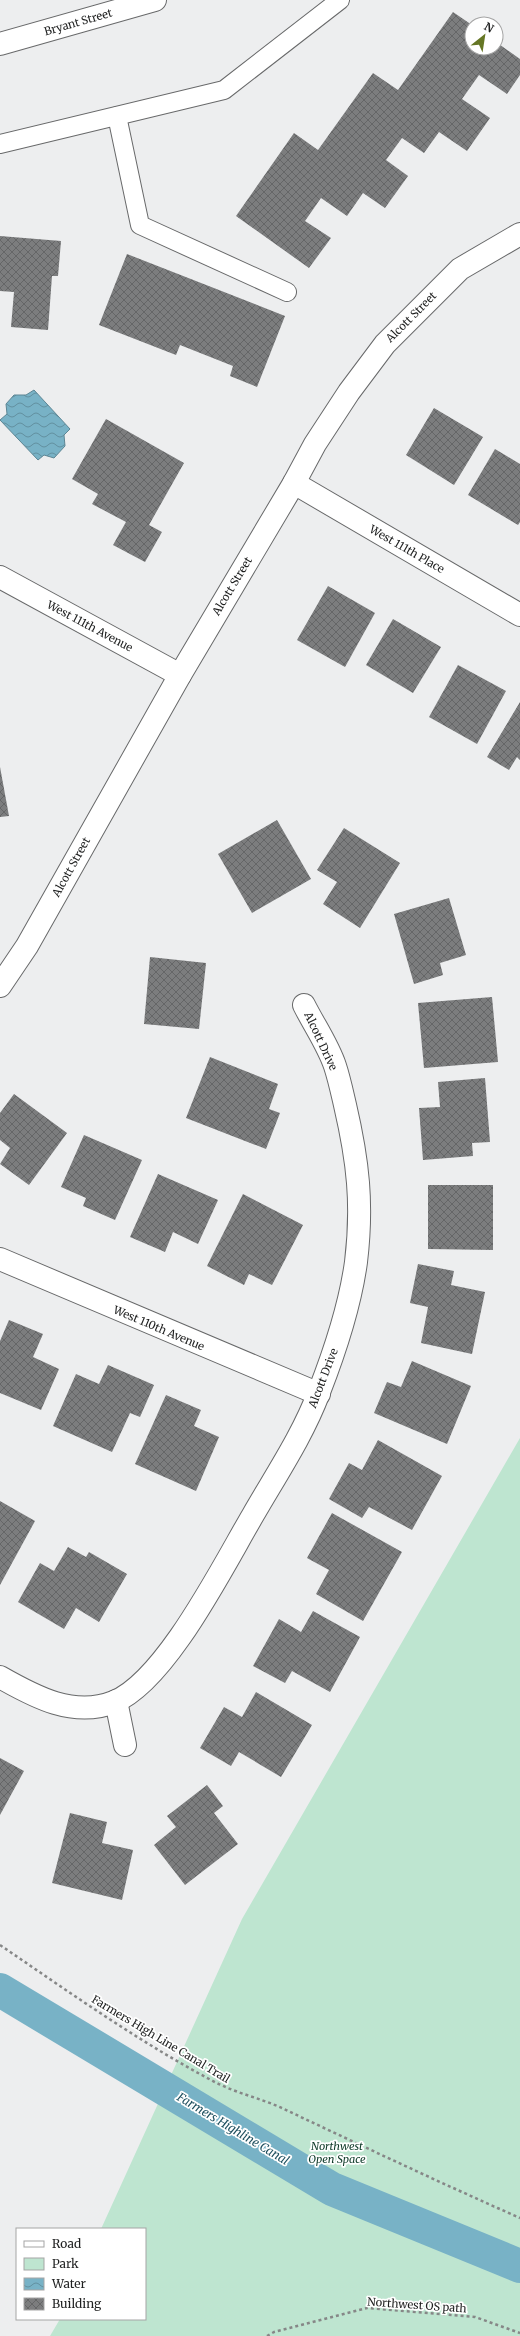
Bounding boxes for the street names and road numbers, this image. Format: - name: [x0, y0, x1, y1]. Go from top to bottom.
- street label: Bryant Street: [42, 5, 114, 38]
- street label: Alcott Street: [382, 288, 440, 346]
- street label: West 111th Place: [366, 521, 447, 576]
- street label: Alcott Street: [209, 554, 255, 619]
- street label: West 111th Avenue: [44, 597, 136, 655]
- street label: Alcott Street: [48, 834, 93, 900]
- street label: Alcott Drive: [301, 1009, 341, 1073]
- street label: West 110th Avenue: [110, 1302, 207, 1354]
- street label: Alcott Drive: [305, 1346, 341, 1411]
- street label: Farmers High Line Canal Trail: [89, 1992, 233, 2086]
- street label: Northwest OS path: [367, 2295, 468, 2316]

